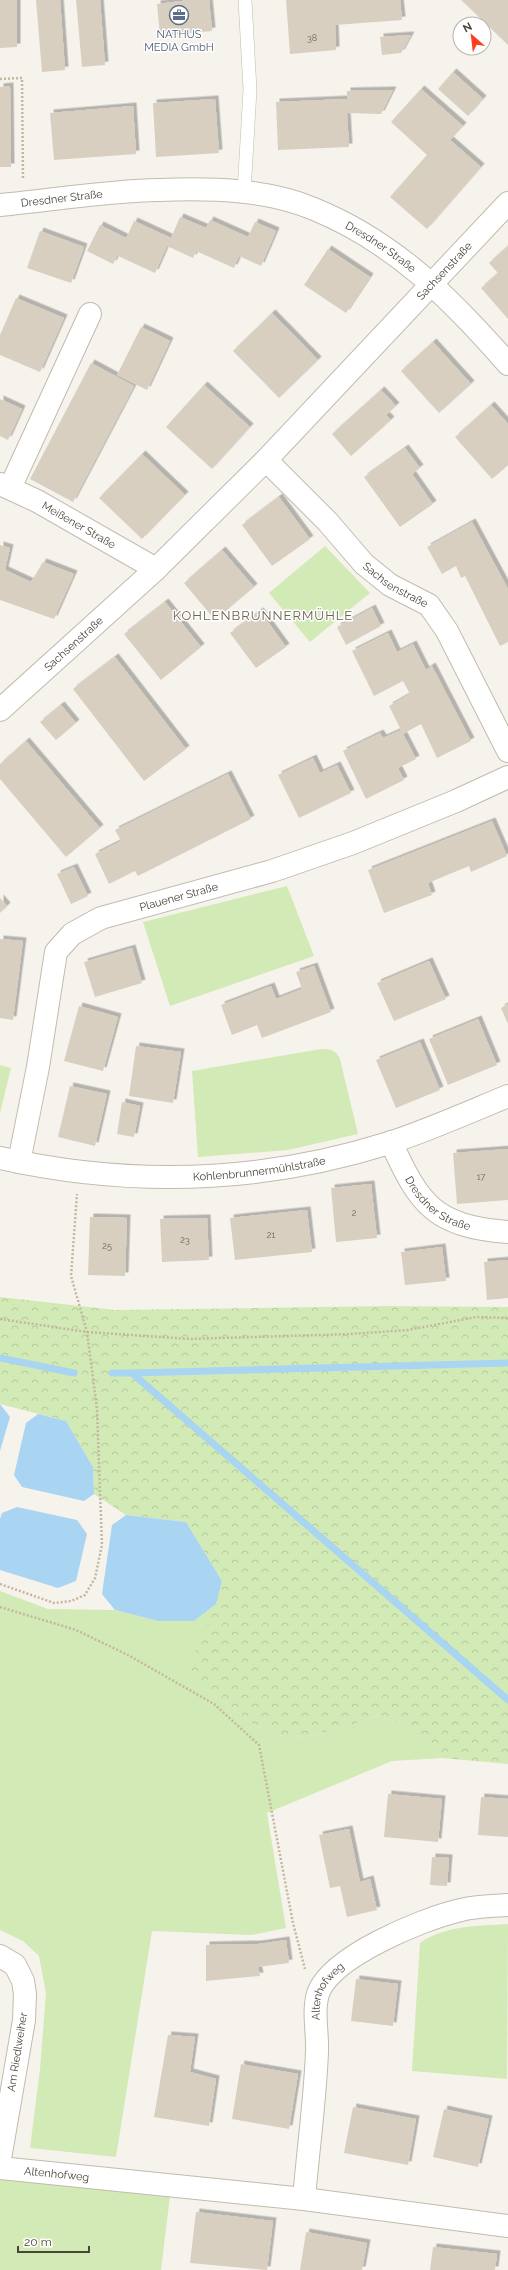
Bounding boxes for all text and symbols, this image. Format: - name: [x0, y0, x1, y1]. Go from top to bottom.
- office icon: NATHUS MEDIA GmbH: [168, 4, 190, 26]
- north arrow: [452, 16, 492, 56]
- text: N: [461, 20, 474, 35]
- place label: NATHUS MEDIA GmbH: [144, 28, 214, 54]
- house number: 38: [307, 33, 317, 43]
- street label: Dresdner Straße: [20, 188, 104, 210]
- street label: Dresdner Straße: [343, 219, 419, 276]
- street label: Sachsenstraße: [414, 239, 475, 303]
- street label: Meißener Straße: [39, 499, 118, 552]
- street label: Sachsenstraße: [360, 560, 431, 611]
- district label: KOHLENBRUNNERMÜHLE: [173, 607, 353, 623]
- street label: Sachsenstraße: [42, 614, 106, 674]
- street label: Plauener Straße: [138, 880, 220, 914]
- street label: Kohlenbrunnermühlstraße: [193, 1154, 327, 1183]
- house number: 17: [477, 1172, 485, 1182]
- street label: Dresdner Straße: [402, 1174, 472, 1233]
- house number: 2: [352, 1208, 357, 1218]
- house number: 21: [267, 1230, 275, 1240]
- house number: 23: [180, 1235, 190, 1245]
- house number: 25: [102, 1241, 112, 1251]
- street label: Altenhofweg: [309, 1960, 347, 2020]
- street label: Am Riedlweiher: [5, 2011, 30, 2093]
- street label: Altenhofweg: [23, 2164, 90, 2184]
- scale bar: [18, 2228, 89, 2254]
- text: 20 m: [24, 2235, 52, 2249]

